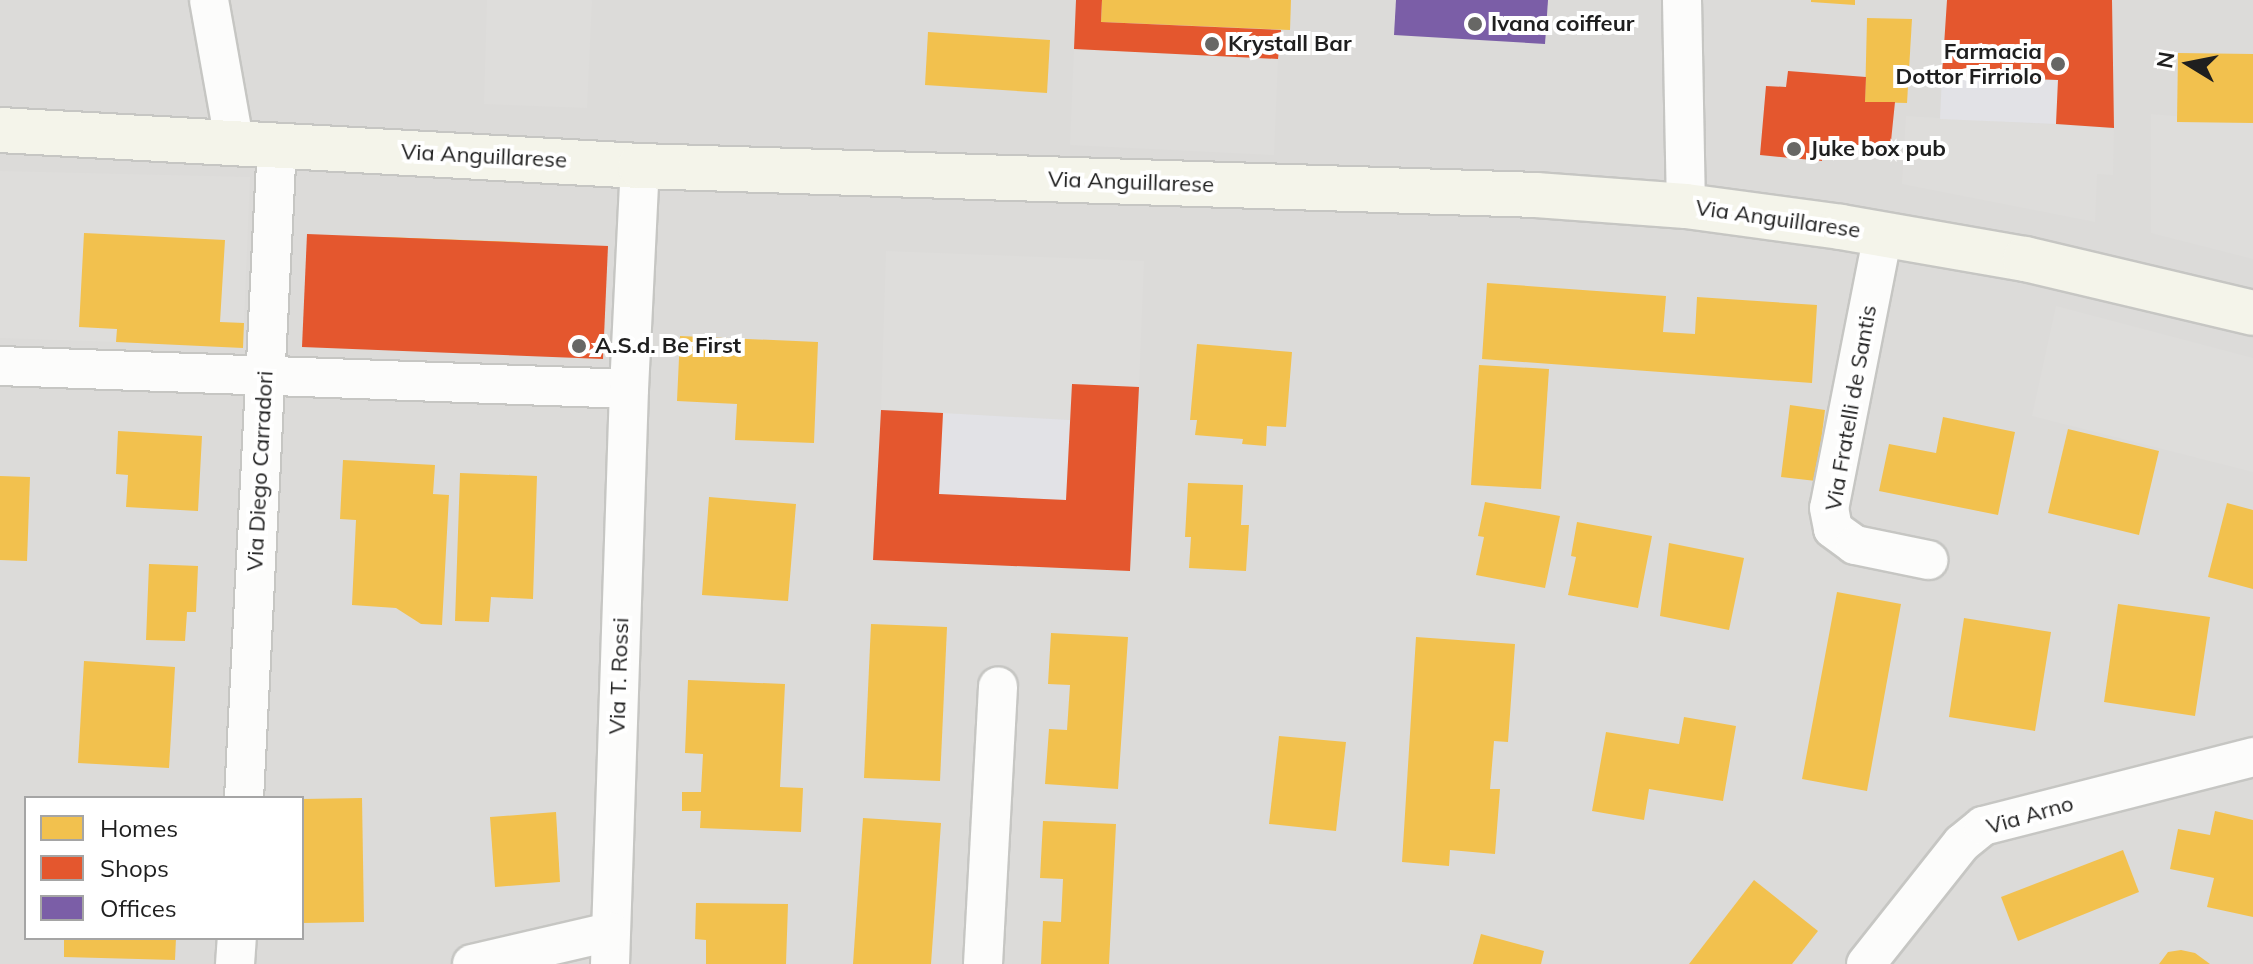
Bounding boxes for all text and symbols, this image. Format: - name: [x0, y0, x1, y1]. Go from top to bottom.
- place label: Ivana coiffeur: [1491, 11, 1634, 37]
- marker: Ivana coiffeur: [1466, 15, 1484, 33]
- north arrow: [2149, 24, 2229, 104]
- place label: Krystall Bar: [1228, 31, 1352, 57]
- marker: Krystall Bar: [1203, 35, 1221, 53]
- place label: Farmacia Dottor Firriolo: [1896, 38, 2042, 90]
- text: N: [2150, 49, 2181, 70]
- marker: Farmacia Dottor Firriolo: [2049, 55, 2067, 73]
- place label: Juke box pub: [1810, 136, 1946, 162]
- street label: Via Anguillarese: [400, 138, 568, 174]
- marker: Juke box pub: [1785, 140, 1803, 158]
- street label: Via Anguillarese: [1048, 166, 1214, 198]
- street label: Via Anguillarese: [1694, 194, 1862, 244]
- street label: Via Fratelli de Santis: [1820, 303, 1882, 513]
- place label: A.S.d. Be First: [595, 333, 741, 359]
- marker: A.S.d. Be First: [570, 337, 588, 355]
- street label: Via Diego Carradori: [242, 370, 278, 572]
- street label: Via T. Rossi: [604, 617, 634, 735]
- street label: Via Arno: [1984, 790, 2076, 840]
- legend: [24, 796, 304, 940]
- text: Homes: [100, 813, 178, 843]
- text: Shops: [100, 853, 169, 883]
- text: Offices: [100, 893, 177, 923]

